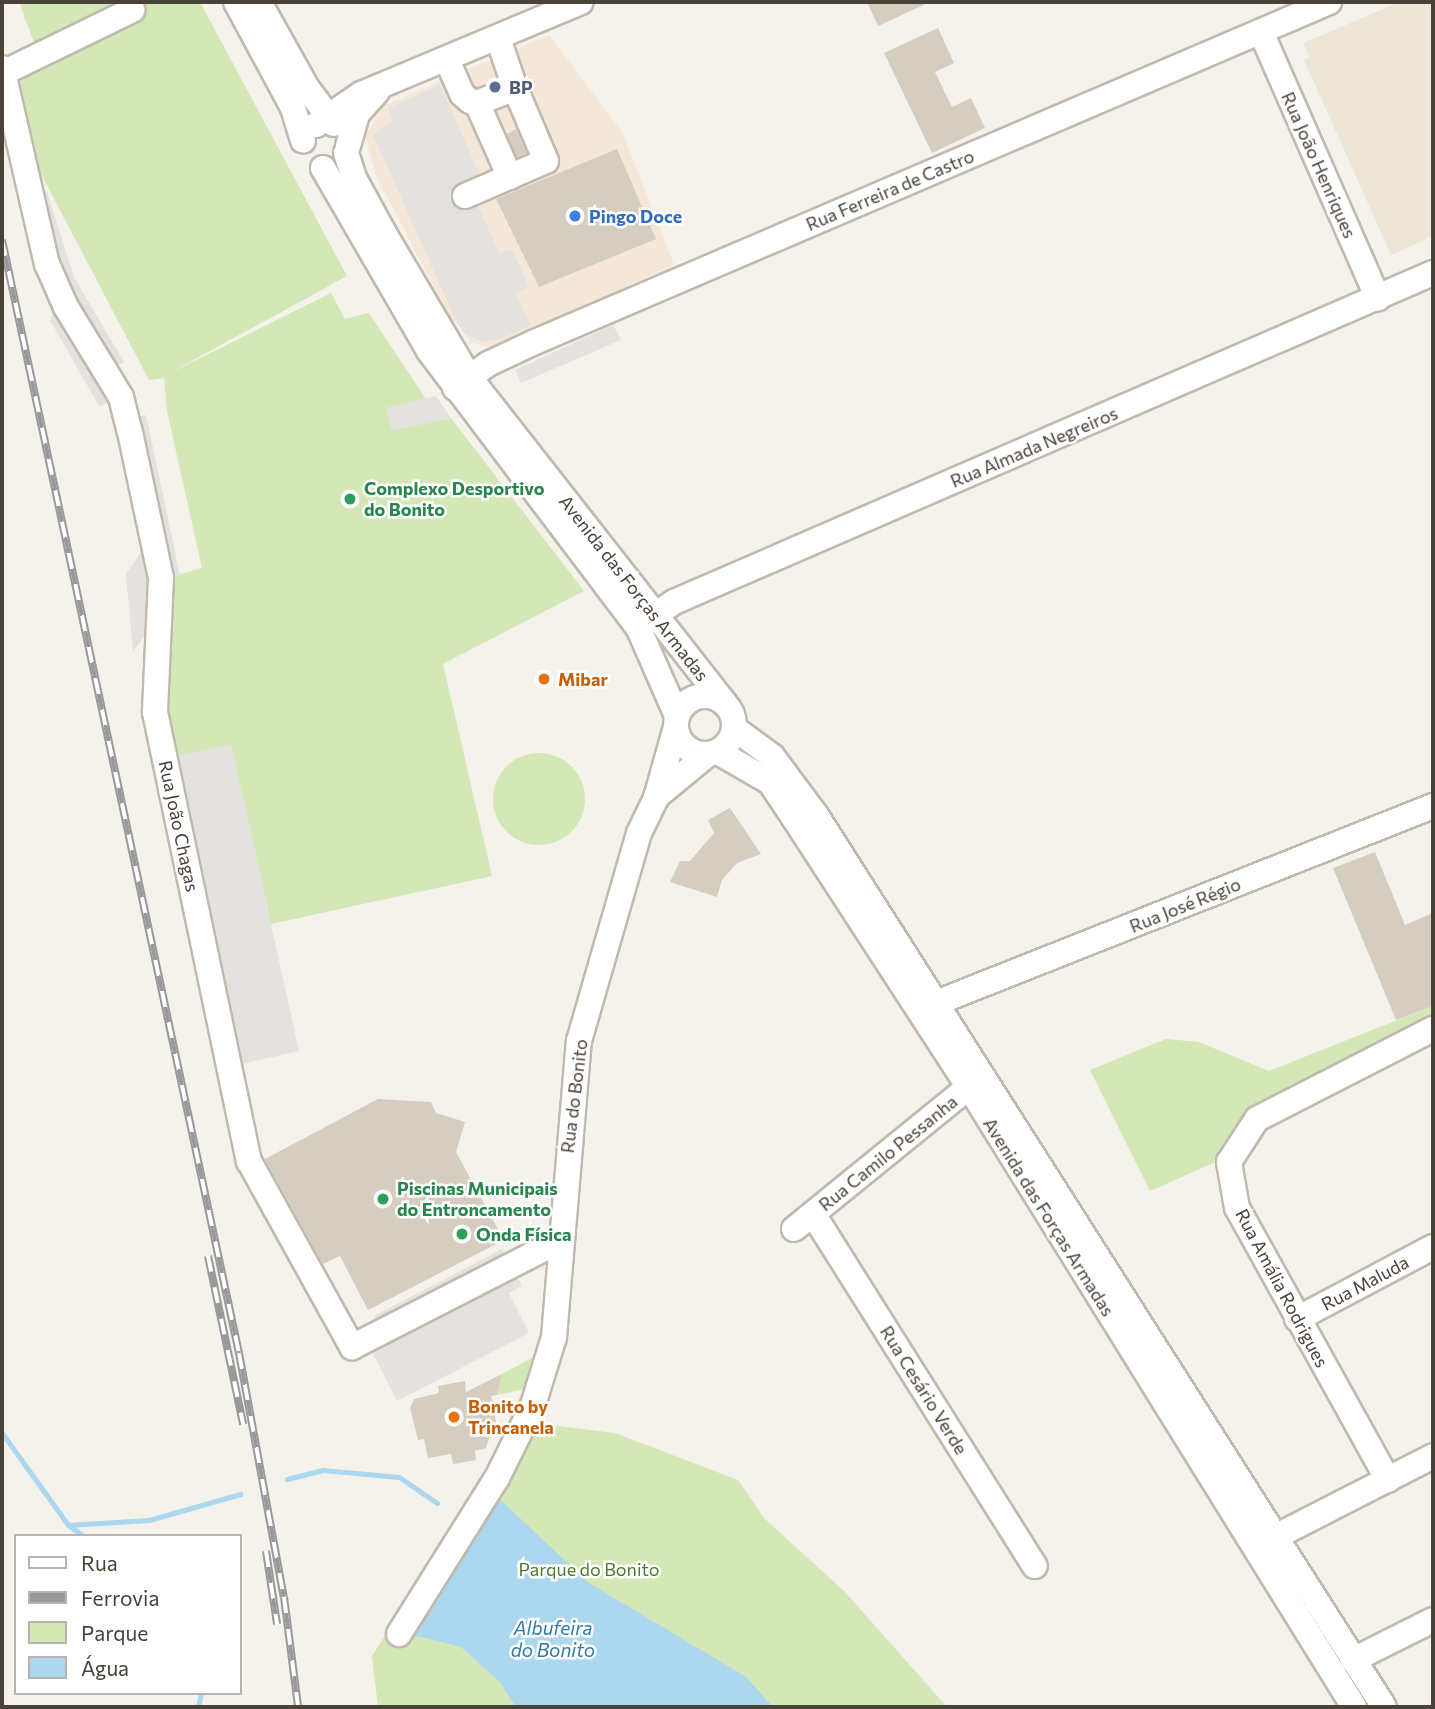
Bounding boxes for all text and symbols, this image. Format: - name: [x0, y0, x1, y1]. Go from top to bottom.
- place label: BP: [509, 76, 533, 98]
- marker: BP: [487, 79, 503, 95]
- street label: Rua João Henriques: [1277, 89, 1361, 241]
- street label: Rua Ferreira de Castro: [803, 145, 977, 235]
- place label: Pingo Doce: [589, 205, 682, 227]
- marker: Pingo Doce: [567, 208, 583, 224]
- street label: Rua Almada Negreiros: [947, 402, 1121, 492]
- place label: Complexo Desportivo do Bonito: [364, 478, 544, 520]
- marker: Complexo Desportivo do Bonito: [342, 491, 358, 507]
- street label: Avenida das Forças Armadas: [555, 491, 713, 685]
- place label: Mibar: [558, 668, 608, 690]
- marker: Mibar: [536, 671, 552, 687]
- street label: Rua João Chagas: [155, 758, 203, 894]
- street label: Rua José Régio: [1126, 873, 1244, 937]
- street label: Rua do Bonito: [556, 1038, 592, 1154]
- street label: Rua Camilo Pessanha: [814, 1090, 962, 1216]
- street label: Avenida das Forças Armadas: [979, 1114, 1119, 1320]
- place label: Piscinas Municipais do Entroncamento: [397, 1178, 558, 1220]
- marker: Piscinas Municipais do Entroncamento: [375, 1191, 391, 1207]
- street label: Rua Amália Rodrigues: [1231, 1205, 1333, 1371]
- place label: Onda Física: [476, 1223, 572, 1245]
- marker: Onda Física: [454, 1226, 470, 1242]
- street label: Rua Maluda: [1318, 1251, 1412, 1315]
- street label: Rua Cesário Verde: [876, 1322, 972, 1458]
- place label: Bonito by Trincanela: [468, 1396, 554, 1438]
- marker: Bonito by Trincanela: [446, 1409, 462, 1425]
- legend: [14, 1534, 242, 1695]
- text: Rua: [81, 1550, 118, 1575]
- park label: Parque do Bonito: [518, 1558, 660, 1580]
- text: Ferrovia: [81, 1585, 159, 1610]
- water label: Albufeira do Bonito: [511, 1617, 595, 1661]
- text: Parque: [81, 1620, 148, 1645]
- text: Água: [81, 1655, 129, 1680]

